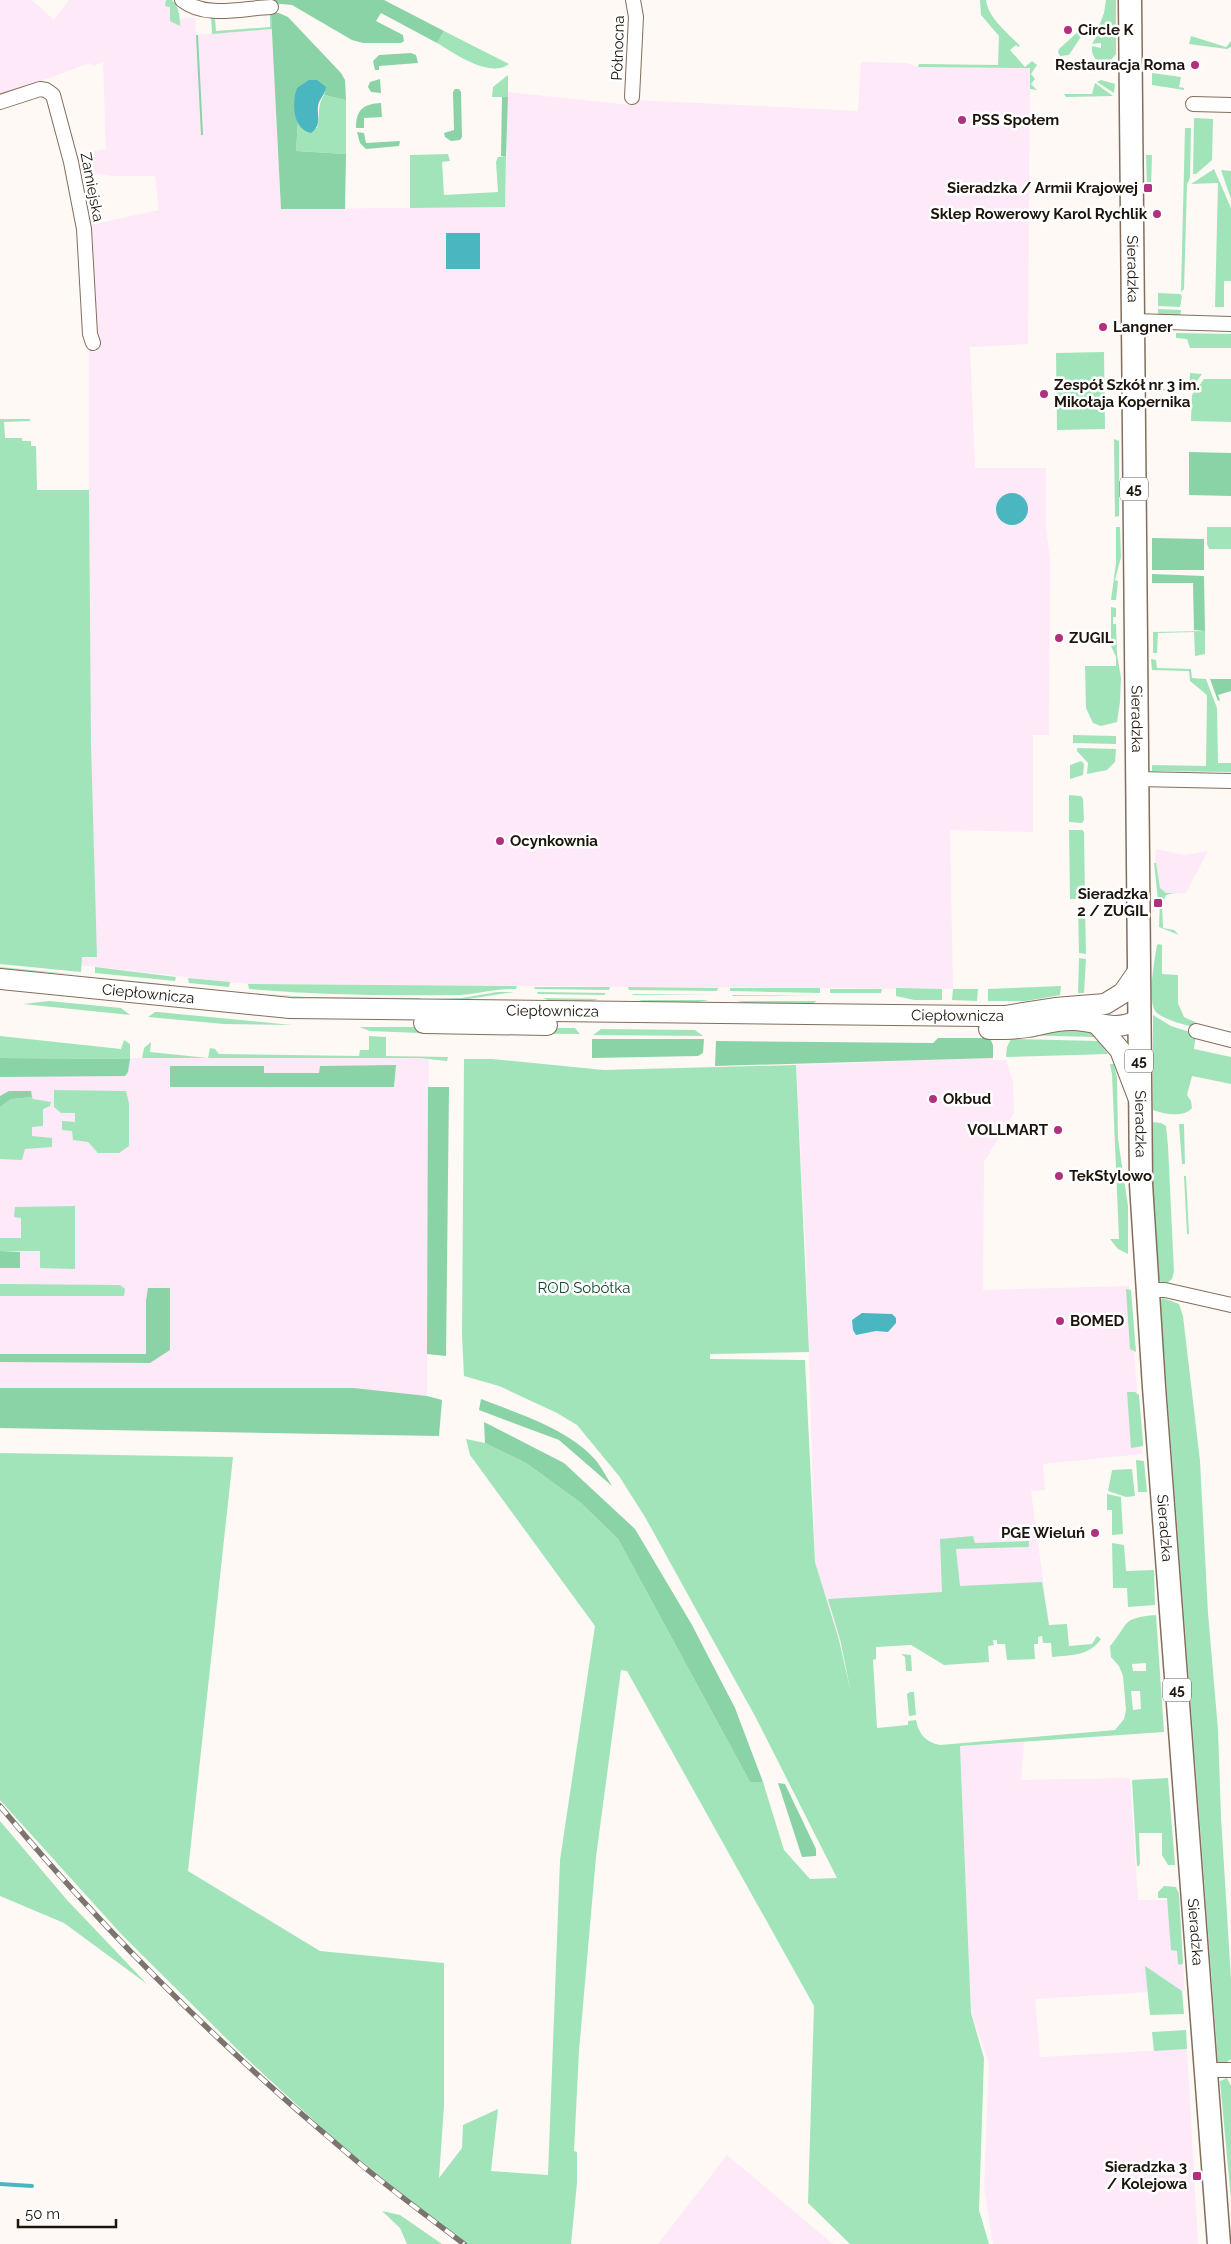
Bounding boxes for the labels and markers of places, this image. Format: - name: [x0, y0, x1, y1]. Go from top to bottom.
- place label: Circle K: [1078, 21, 1135, 39]
- marker: Circle K: [1062, 24, 1074, 36]
- place label: Restauracja Roma: [1055, 56, 1185, 74]
- marker: Restauracja Roma: [1189, 59, 1201, 71]
- place label: PSS Społem: [972, 111, 1059, 129]
- marker: PSS Społem: [956, 114, 968, 126]
- place label: Sieradzka / Armii Krajowej: [947, 179, 1138, 197]
- marker: Sieradzka / Armii Krajowej: [1142, 182, 1154, 194]
- place label: Sklep Rowerowy Karol Rychlik: [931, 205, 1148, 223]
- marker: Sklep Rowerowy Karol Rychlik: [1151, 208, 1163, 220]
- place label: Langner: [1113, 318, 1173, 336]
- marker: Langner: [1097, 321, 1109, 333]
- place label: Zespół Szkół nr 3 im. Mikołaja Kopernika: [1054, 376, 1200, 411]
- marker: Zespół Szkół nr 3 im. Mikołaja Kopernika: [1038, 388, 1050, 400]
- place label: ZUGIL: [1069, 629, 1114, 647]
- marker: ZUGIL: [1053, 632, 1065, 644]
- place label: Ocynkownia: [510, 832, 598, 850]
- marker: Ocynkownia: [494, 835, 506, 847]
- place label: Sieradzka 2 / ZUGIL: [1077, 885, 1148, 920]
- marker: Sieradzka 2 / ZUGIL: [1152, 897, 1164, 909]
- place label: Okbud: [943, 1090, 991, 1108]
- marker: Okbud: [927, 1093, 939, 1105]
- place label: VOLLMART: [967, 1121, 1049, 1139]
- marker: VOLLMART: [1052, 1124, 1064, 1136]
- place label: TekStylowo: [1069, 1167, 1152, 1185]
- marker: TekStylowo: [1053, 1170, 1065, 1182]
- place label: BOMED: [1070, 1312, 1125, 1330]
- marker: BOMED: [1054, 1315, 1066, 1327]
- place label: PGE Wieluń: [1001, 1524, 1085, 1542]
- marker: PGE Wieluń: [1089, 1527, 1101, 1539]
- place label: Sieradzka 3 / Kolejowa: [1105, 2158, 1187, 2193]
- marker: Sieradzka 3 / Kolejowa: [1191, 2170, 1203, 2182]

